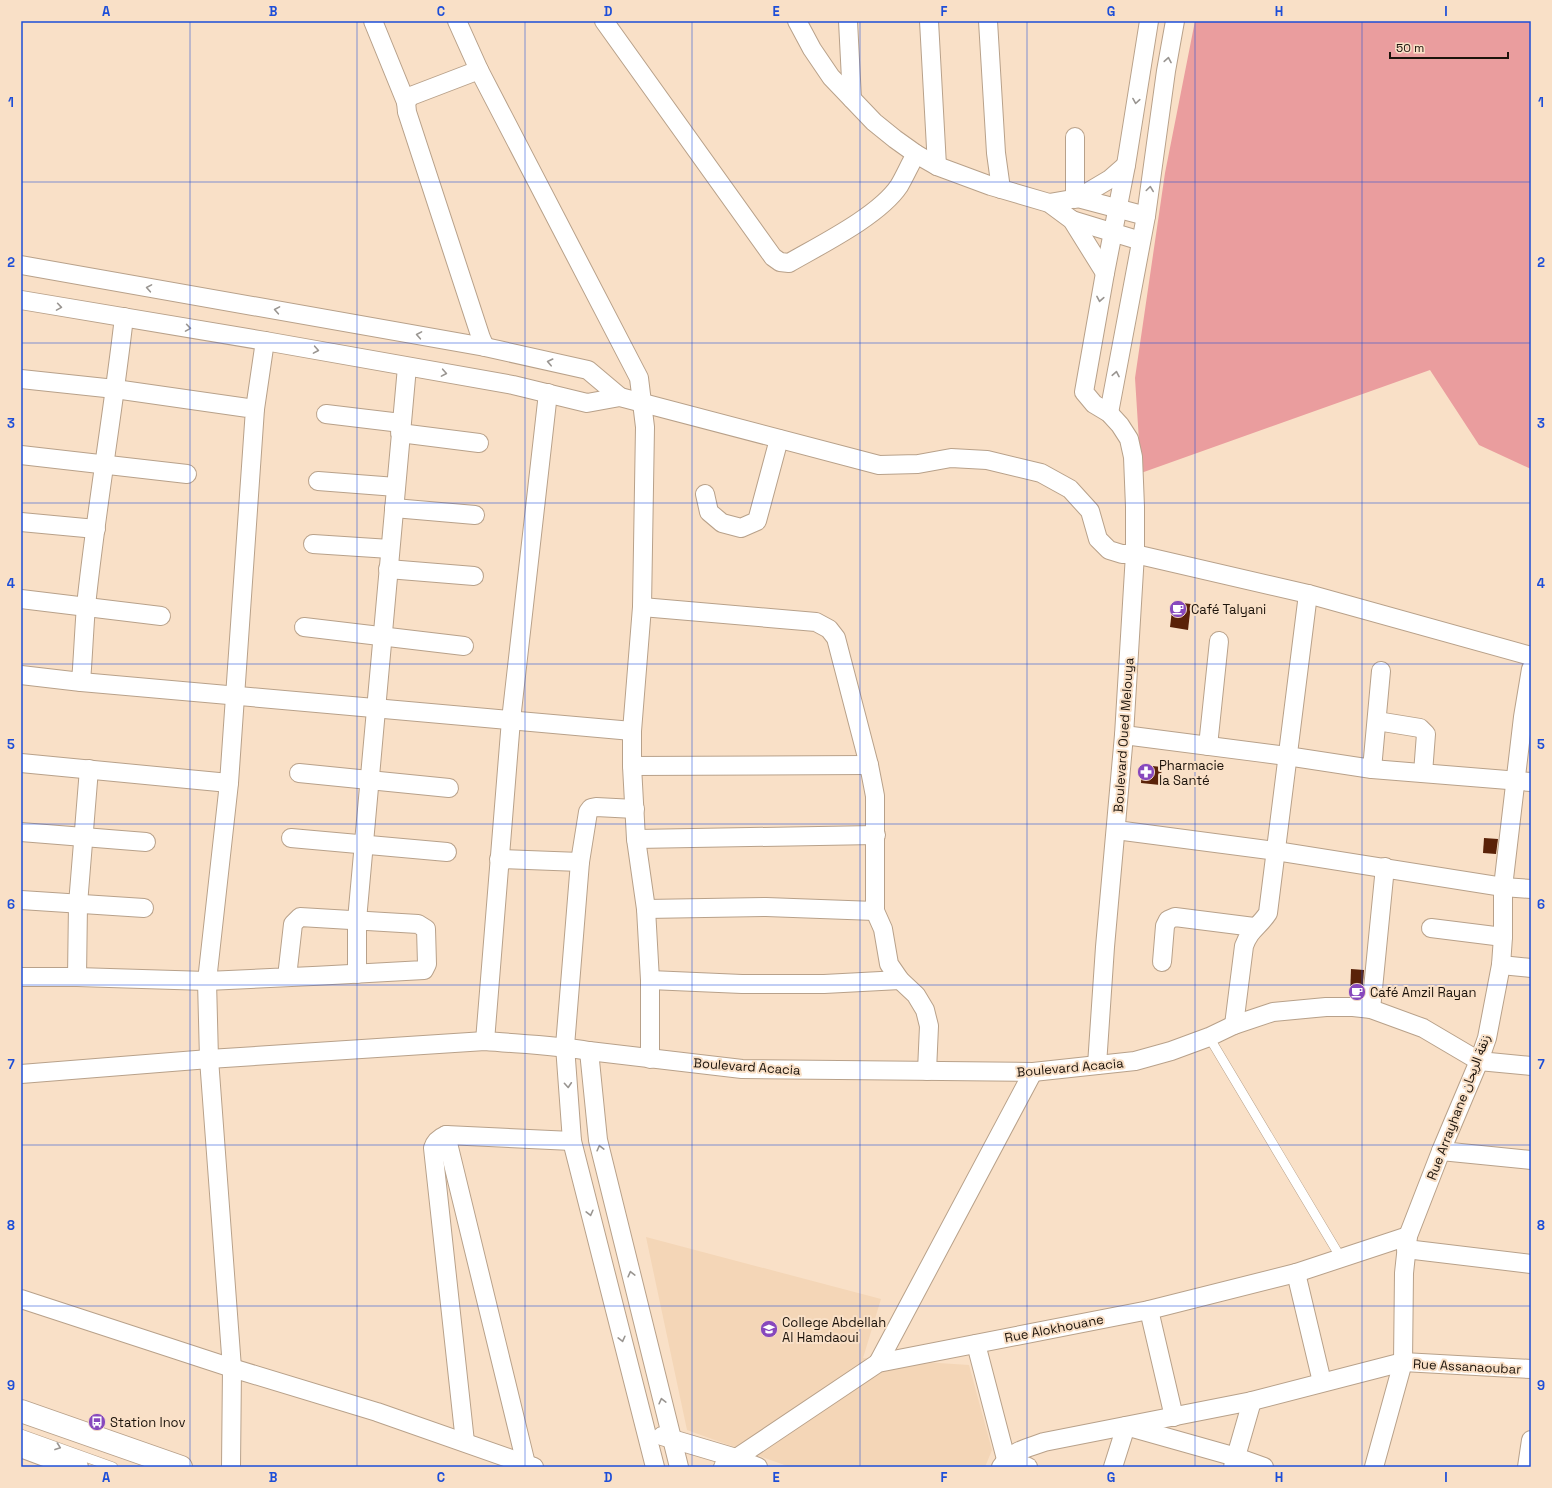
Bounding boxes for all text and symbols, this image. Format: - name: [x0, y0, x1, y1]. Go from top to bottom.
- text: A: [102, 3, 111, 20]
- text: B: [269, 3, 278, 20]
- text: C: [437, 3, 445, 20]
- text: D: [604, 3, 613, 20]
- text: E: [772, 3, 780, 20]
- text: F: [941, 3, 948, 20]
- text: G: [1107, 3, 1115, 20]
- text: H: [1275, 3, 1283, 20]
- text: I: [1444, 3, 1448, 20]
- scale bar: [1390, 34, 1508, 60]
- text: 50 m: [1396, 40, 1424, 56]
- one-way arrow: [1163, 57, 1172, 64]
- text: 1: [8, 94, 14, 111]
- text: 1: [1538, 94, 1544, 111]
- one-way arrow: [1132, 98, 1141, 104]
- one-way arrow: [1145, 186, 1154, 192]
- text: 2: [7, 254, 15, 271]
- text: 2: [1537, 254, 1545, 271]
- one-way arrow: [146, 284, 152, 293]
- one-way arrow: [1096, 296, 1105, 302]
- one-way arrow: [56, 302, 63, 310]
- one-way arrow: [274, 307, 281, 315]
- one-way arrow: [185, 323, 191, 332]
- one-way arrow: [416, 331, 422, 340]
- one-way arrow: [313, 345, 319, 354]
- one-way arrow: [547, 358, 553, 366]
- one-way arrow: [441, 368, 447, 377]
- one-way arrow: [1111, 371, 1119, 377]
- text: 3: [7, 415, 15, 432]
- text: 3: [1537, 415, 1545, 432]
- text: 4: [7, 575, 15, 592]
- text: 4: [1537, 575, 1545, 592]
- cafe icon: Café Talyani: [1168, 599, 1188, 619]
- place label: Café Talyani: [1191, 601, 1266, 618]
- street label: Boulevard Oued Melouya: [1110, 656, 1137, 813]
- text: 5: [7, 736, 15, 753]
- text: 5: [1537, 736, 1545, 753]
- place label: Pharmacie la Santé: [1159, 757, 1224, 789]
- pharmacy icon: Pharmacie la Santé: [1136, 762, 1156, 782]
- text: 6: [7, 896, 15, 913]
- text: 6: [1537, 896, 1545, 913]
- cafe icon: Café Amzil Rayan: [1347, 982, 1367, 1002]
- place label: Café Amzil Rayan: [1370, 984, 1476, 1001]
- street label: Rue Arrayhane زنقة الريحان: [1423, 1032, 1494, 1182]
- street label: Boulevard Acacia: [693, 1054, 802, 1079]
- street label: Boulevard Acacia: [1016, 1054, 1125, 1081]
- text: 7: [7, 1056, 15, 1073]
- text: 7: [1537, 1056, 1545, 1073]
- one-way arrow: [564, 1082, 573, 1088]
- one-way arrow: [597, 1145, 605, 1151]
- one-way arrow: [586, 1210, 594, 1216]
- text: 8: [7, 1217, 15, 1234]
- text: 8: [1537, 1217, 1545, 1234]
- one-way arrow: [627, 1271, 636, 1278]
- street label: Rue Alokhouane: [1003, 1311, 1105, 1346]
- place label: College Abdellah Al Hamdaoui: [782, 1314, 886, 1346]
- school or university icon: College Abdellah Al Hamdaoui: [759, 1319, 779, 1339]
- one-way arrow: [617, 1335, 626, 1342]
- street label: Rue Assanaoubar: [1412, 1355, 1522, 1378]
- text: 9: [7, 1377, 15, 1394]
- text: 9: [1537, 1377, 1545, 1394]
- one-way arrow: [658, 1398, 667, 1405]
- bus stop icon: Station Inov: [87, 1412, 107, 1432]
- place label: Station Inov: [110, 1414, 185, 1431]
- one-way arrow: [54, 1442, 61, 1451]
- text: A: [102, 1469, 111, 1486]
- text: B: [269, 1469, 278, 1486]
- text: C: [437, 1469, 445, 1486]
- text: D: [604, 1469, 613, 1486]
- text: E: [772, 1469, 780, 1486]
- text: F: [941, 1469, 948, 1486]
- text: G: [1107, 1469, 1115, 1486]
- text: H: [1275, 1469, 1283, 1486]
- text: I: [1444, 1469, 1448, 1486]

